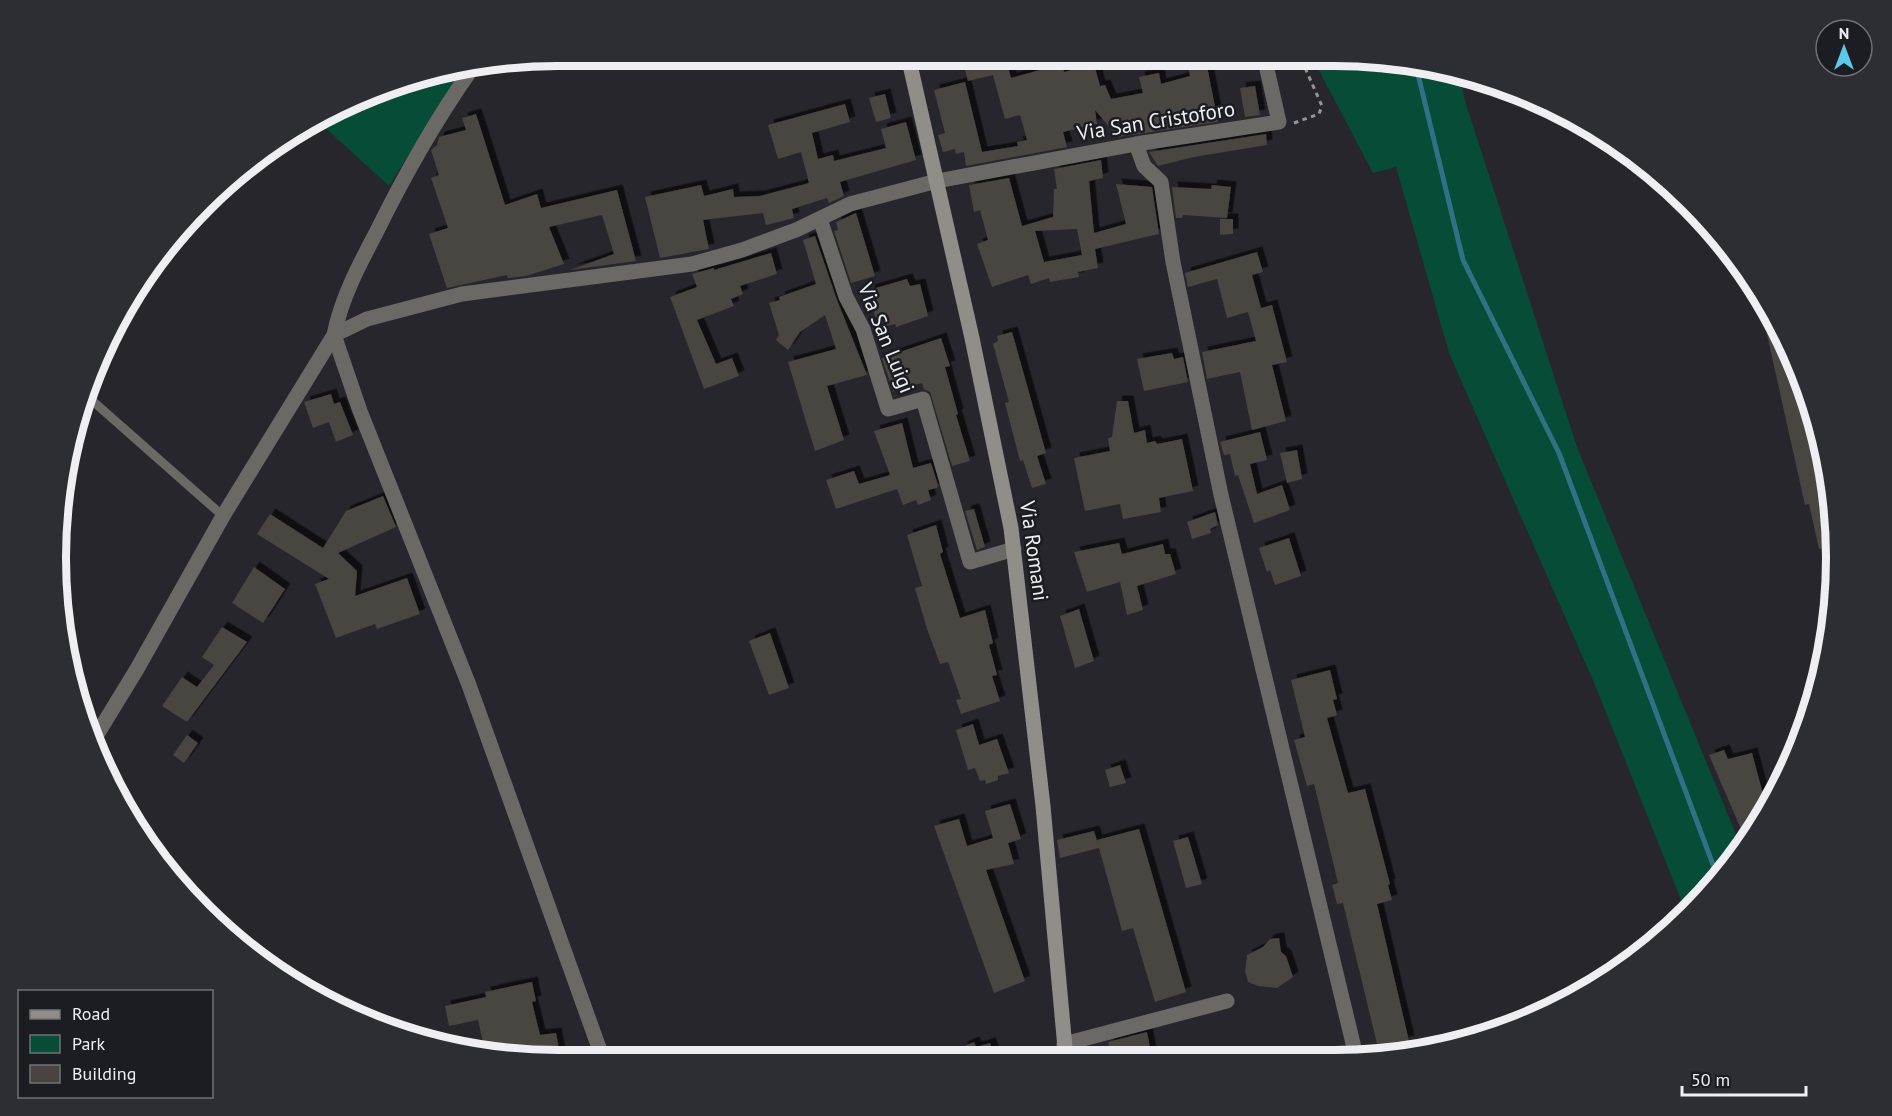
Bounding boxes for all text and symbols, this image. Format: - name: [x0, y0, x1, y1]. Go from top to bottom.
- north arrow: [1814, 18, 1874, 78]
- text: N: [1839, 23, 1849, 43]
- street label: Via San Cristoforo: [1074, 95, 1237, 146]
- street label: Via San Luigi: [852, 278, 921, 397]
- street label: Via Romani: [1014, 498, 1055, 603]
- legend: [18, 990, 213, 1098]
- text: Road: [72, 1002, 110, 1025]
- text: Park: [72, 1032, 105, 1055]
- scale bar: [1682, 1059, 1806, 1097]
- text: Building: [72, 1062, 136, 1085]
- text: 50 m: [1691, 1068, 1730, 1091]

